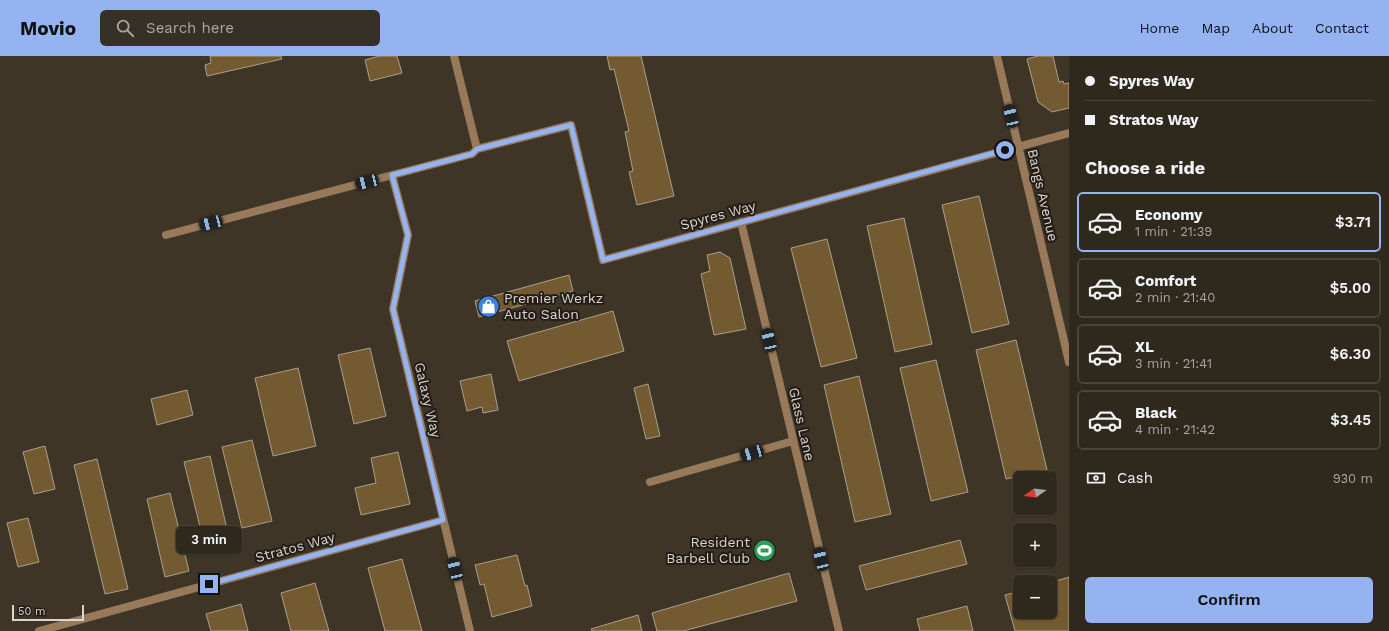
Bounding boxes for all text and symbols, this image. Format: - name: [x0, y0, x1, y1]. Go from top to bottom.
- search box: [100, 10, 380, 46]
- text: Movio: [20, 17, 76, 40]
- icon: search: [114, 17, 136, 39]
- text: Search here: [146, 19, 234, 37]
- text: Home: [1139, 20, 1179, 36]
- text: Map: [1201, 20, 1230, 36]
- text: About: [1252, 20, 1293, 36]
- text: Contact: [1315, 20, 1369, 36]
- text: Spyres Way: [1109, 72, 1194, 90]
- car: [1002, 103, 1020, 129]
- text: Stratos Way: [1109, 111, 1199, 129]
- route start: [996, 141, 1014, 159]
- street label: Bangs Avenue: [1025, 147, 1061, 243]
- text: Choose a ride: [1085, 157, 1205, 178]
- car: [354, 173, 380, 191]
- street label: Spyres Way: [678, 197, 758, 233]
- icon: car: [1087, 204, 1123, 240]
- text: Economy: [1135, 206, 1202, 224]
- text: $3.71: [1335, 213, 1371, 231]
- car: [198, 214, 224, 232]
- text: 1 min · 21:39: [1135, 224, 1212, 239]
- icon: car: [1087, 270, 1123, 306]
- text: Comfort: [1135, 272, 1196, 290]
- text: $5.00: [1330, 279, 1371, 297]
- place label: Premier Werkz Auto Salon: [504, 290, 603, 322]
- text: 2 min · 21:40: [1135, 290, 1215, 305]
- shop icon: Premier Werkz Auto Salon: [476, 293, 502, 319]
- car: [760, 327, 778, 353]
- icon: car: [1087, 336, 1123, 372]
- text: XL: [1135, 338, 1154, 356]
- text: $6.30: [1330, 345, 1371, 363]
- text: 3 min · 21:41: [1135, 356, 1212, 371]
- street label: Galaxy Way: [412, 361, 445, 440]
- street label: Glass Lane: [786, 386, 818, 462]
- icon: car: [1087, 402, 1123, 438]
- text: Black: [1135, 404, 1177, 422]
- text: $3.45: [1330, 411, 1371, 429]
- text: 4 min · 21:42: [1135, 422, 1215, 437]
- car: [739, 444, 765, 462]
- icon: cash: [1085, 467, 1107, 489]
- text: Cash: [1117, 469, 1153, 487]
- north arrow: [1013, 471, 1057, 515]
- map controls: [1013, 471, 1057, 619]
- text: 930 m: [1333, 471, 1373, 486]
- button: +: [1013, 523, 1057, 567]
- callout: 3 min: [176, 526, 242, 554]
- street label: Stratos Way: [253, 528, 337, 565]
- text: 3 min: [191, 532, 227, 547]
- place label: Resident Barbell Club: [666, 534, 750, 566]
- sports icon: Resident Barbell Club: [752, 537, 778, 563]
- car: [812, 546, 830, 572]
- car: [446, 556, 464, 582]
- route end: [200, 575, 218, 593]
- button: −: [1013, 575, 1057, 619]
- button: Confirm: [1085, 577, 1373, 623]
- scale bar: [12, 603, 84, 622]
- text: 50 m: [18, 605, 45, 618]

